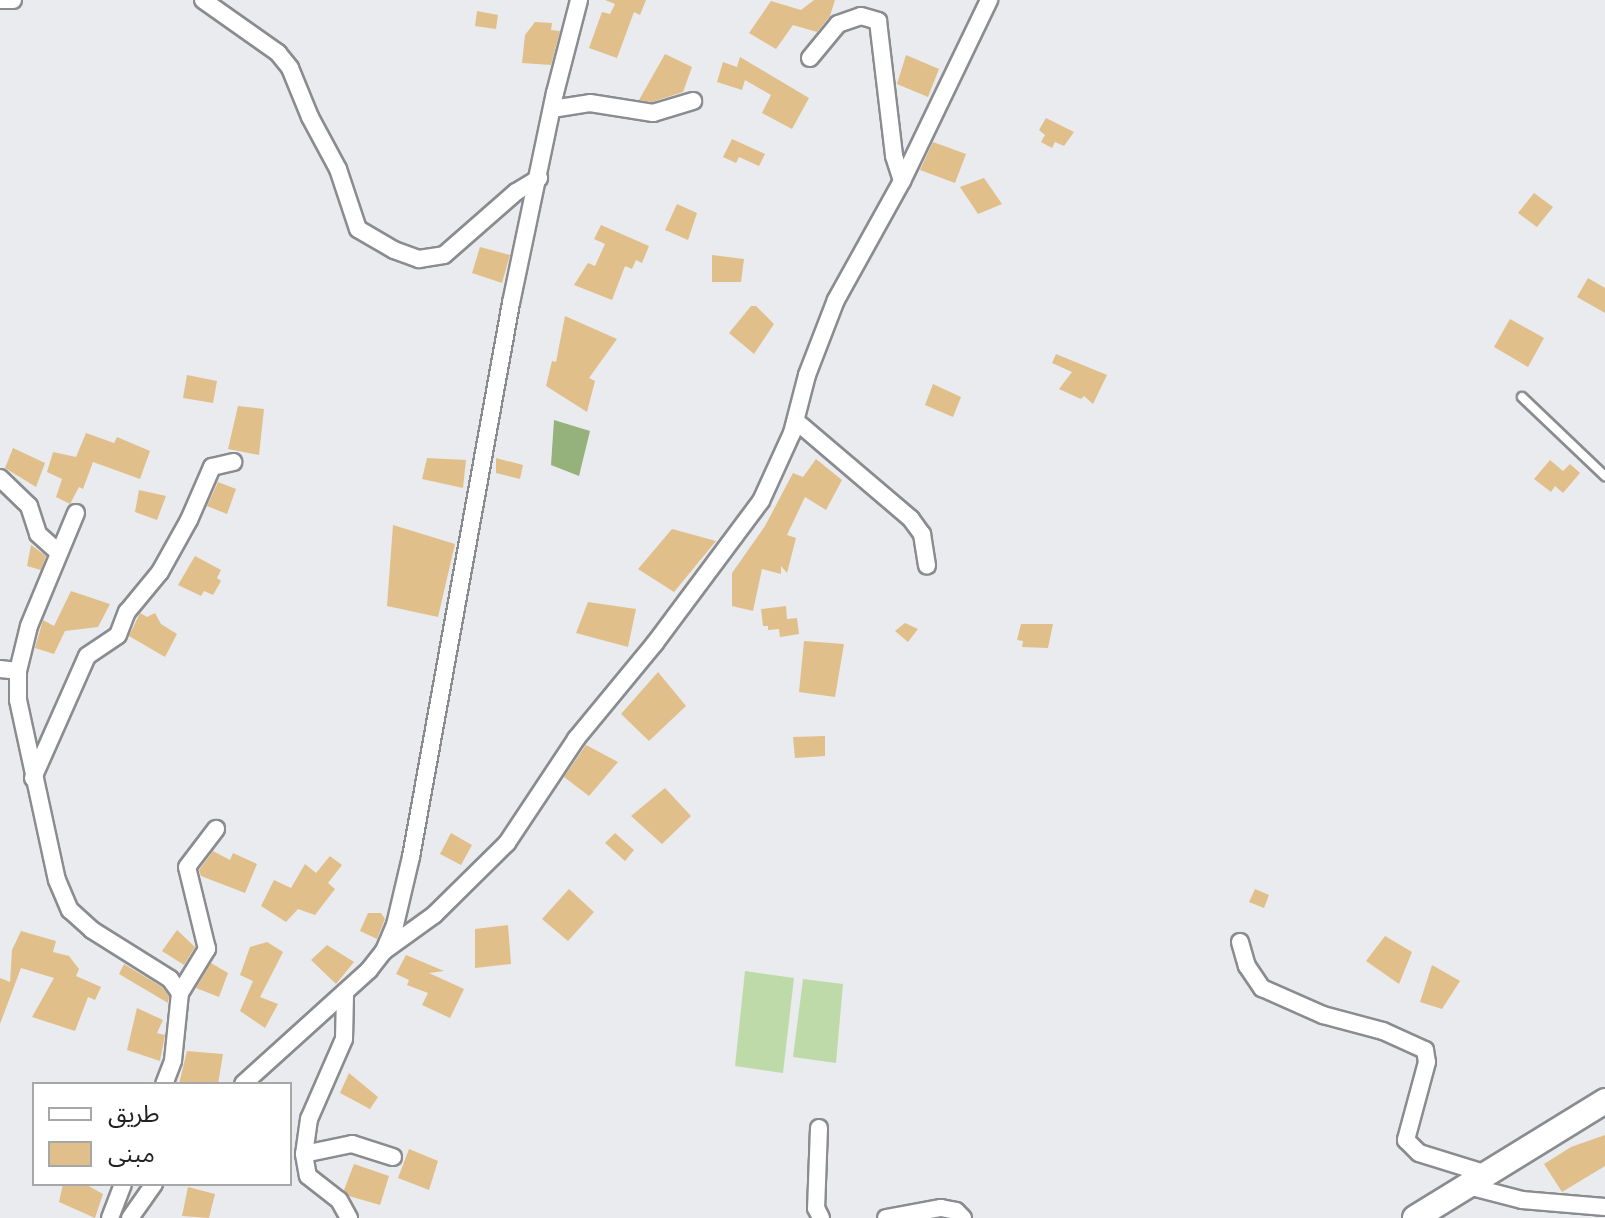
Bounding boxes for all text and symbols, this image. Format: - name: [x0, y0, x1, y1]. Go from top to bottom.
- legend: [32, 1082, 292, 1186]
- text: طريق: [108, 1098, 160, 1128]
- text: مبنى: [108, 1138, 155, 1168]

